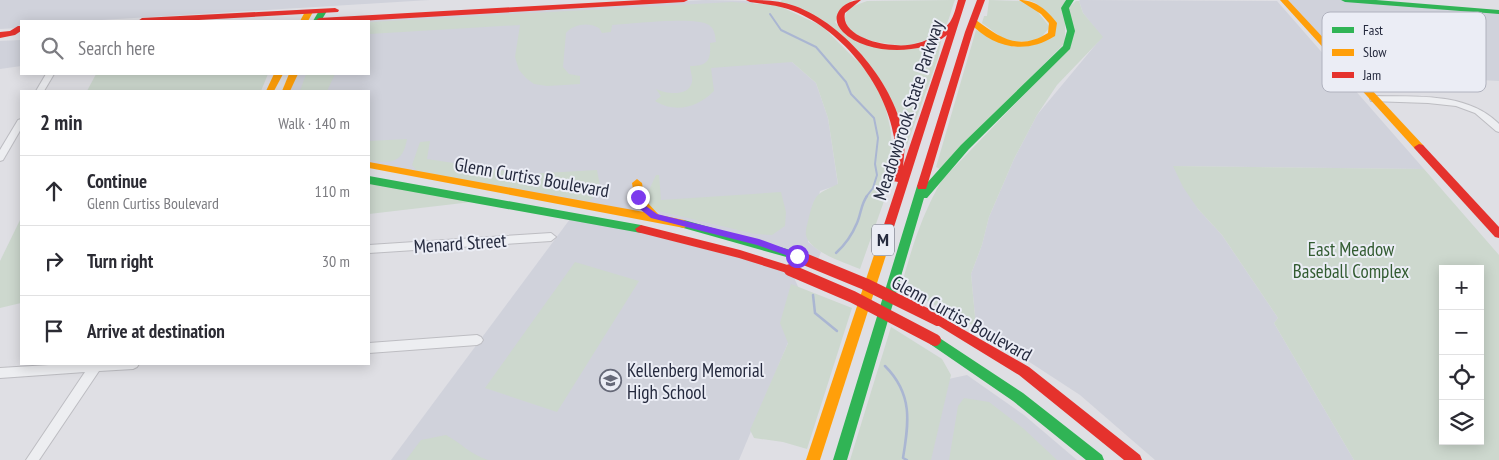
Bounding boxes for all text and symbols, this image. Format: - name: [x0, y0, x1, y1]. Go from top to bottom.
- legend: [1322, 12, 1486, 92]
- street label: Meadowbrook State Parkway: [868, 16, 949, 203]
- search box: [20, 20, 370, 75]
- text: Fast: [1363, 21, 1383, 39]
- icon: search: [38, 34, 66, 62]
- text: Search here: [78, 36, 155, 60]
- text: Slow: [1363, 43, 1387, 61]
- text: Jam: [1362, 66, 1381, 84]
- text: 2 min: [40, 109, 82, 136]
- text: Walk · 140 m: [278, 113, 350, 133]
- street label: Glenn Curtiss Boulevard: [453, 152, 611, 202]
- text: Continue: [87, 169, 147, 193]
- icon: ahead: [40, 177, 68, 205]
- text: 110 m: [315, 181, 350, 201]
- route end: [627, 186, 650, 209]
- text: Glenn Curtiss Boulevard: [87, 193, 219, 213]
- road number: M: [872, 224, 894, 256]
- street label: Menard Street: [413, 228, 508, 258]
- park label: East Meadow Baseball Complex: [1293, 237, 1409, 283]
- route start: [786, 245, 809, 268]
- icon: right: [40, 247, 68, 275]
- text: Turn right: [87, 249, 153, 273]
- text: 30 m: [322, 251, 350, 271]
- map controls: [1439, 265, 1484, 445]
- button: +: [1439, 265, 1484, 310]
- street label: Glenn Curtiss Boulevard: [888, 270, 1036, 366]
- button: −: [1439, 310, 1484, 355]
- icon: arrive: [40, 317, 68, 345]
- text: Arrive at destination: [87, 319, 225, 343]
- button: locate: [1439, 355, 1484, 400]
- place label: Kellenberg Memorial High School: [627, 358, 765, 404]
- school or university icon: Kellenberg Memorial High School: [599, 369, 623, 393]
- button: layers: [1439, 400, 1484, 445]

